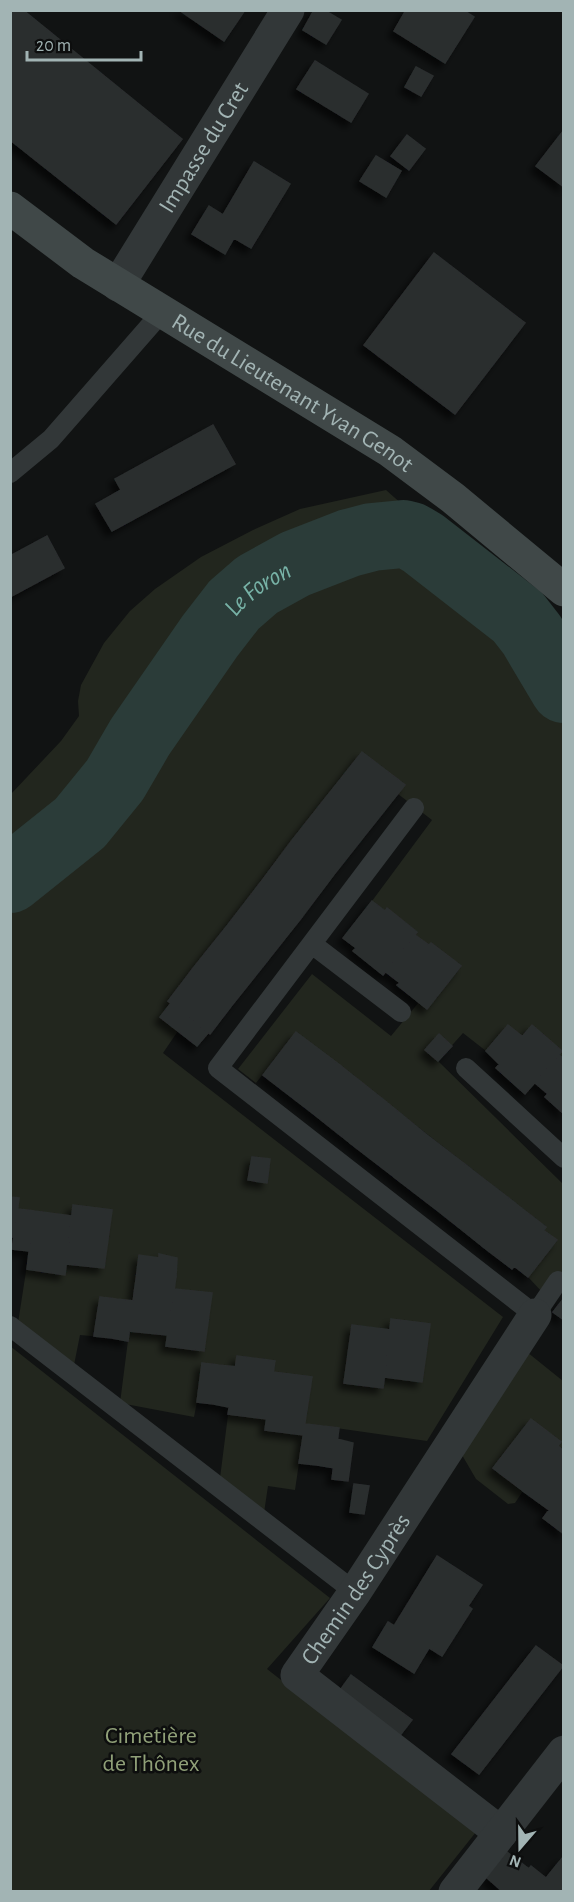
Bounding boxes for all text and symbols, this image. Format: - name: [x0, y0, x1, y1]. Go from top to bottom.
- scale bar: [27, 24, 141, 62]
- text: 20 m: [36, 37, 71, 55]
- street label: Impasse du Cret: [155, 78, 254, 217]
- street label: Rue du Lieutenant Yvan Genot: [167, 310, 418, 477]
- water label: Le Foron: [219, 557, 296, 620]
- street label: Chemin des Cyprès: [297, 1510, 415, 1669]
- park label: Cimetière de Thônex: [103, 1724, 200, 1776]
- north arrow: [490, 1818, 550, 1878]
- text: N: [507, 1852, 523, 1871]

